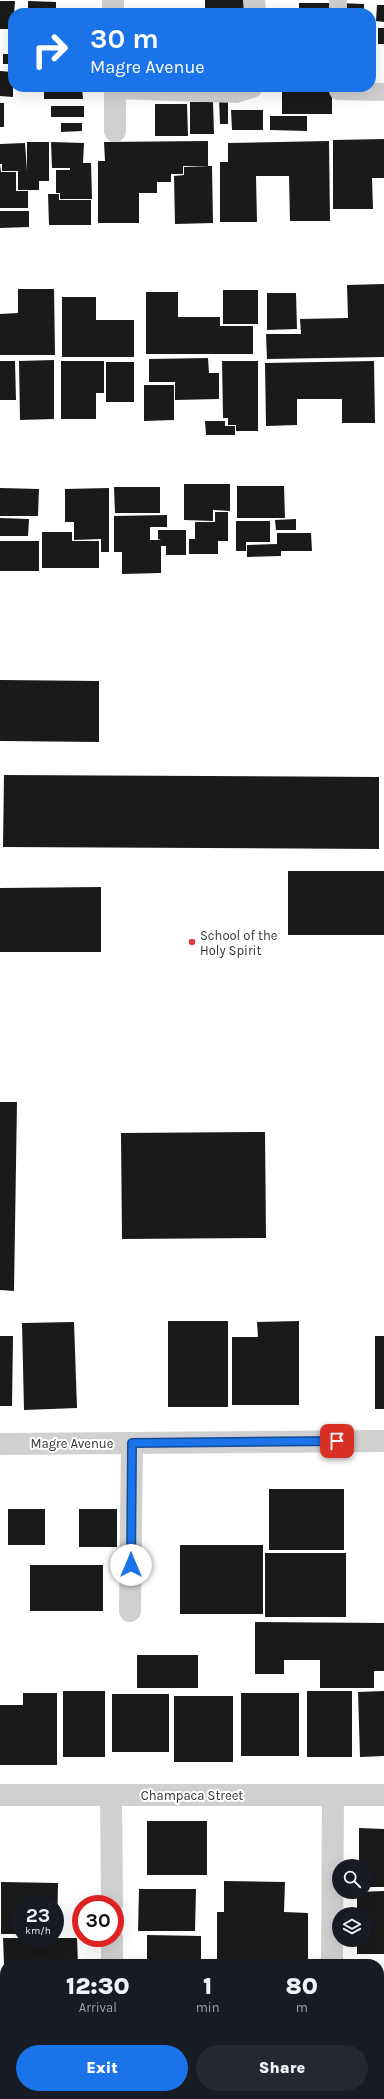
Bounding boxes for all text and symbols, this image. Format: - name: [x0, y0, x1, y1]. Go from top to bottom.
- text: 30 m: [90, 22, 159, 55]
- icon: right: [24, 24, 76, 76]
- text: Magre Avenue: [90, 56, 205, 78]
- place label: School of the Holy Spirit: [200, 928, 278, 958]
- marker: School of the Holy Spirit: [187, 937, 197, 947]
- pin: [320, 1424, 354, 1458]
- icon: arrive: [326, 1430, 348, 1452]
- street label: Magre Avenue: [31, 1436, 114, 1451]
- position arrow: [110, 1544, 152, 1586]
- street label: Champaca Street: [141, 1788, 243, 1803]
- map controls: [332, 1859, 372, 1947]
- button: search: [332, 1859, 372, 1899]
- speed limit sign: 30: [72, 1895, 124, 1947]
- text: 23: [26, 1904, 50, 1927]
- button: layers: [332, 1907, 372, 1947]
- text: km/h: [25, 1925, 51, 1937]
- text: 12:30: [66, 1972, 130, 2000]
- text: 1: [203, 1972, 212, 2000]
- text: 80: [286, 1972, 318, 2000]
- text: Arrival: [79, 2000, 117, 2015]
- text: min: [196, 2000, 220, 2015]
- text: m: [296, 2000, 308, 2015]
- button: Exit: [16, 2045, 188, 2091]
- button: Share: [196, 2045, 368, 2091]

